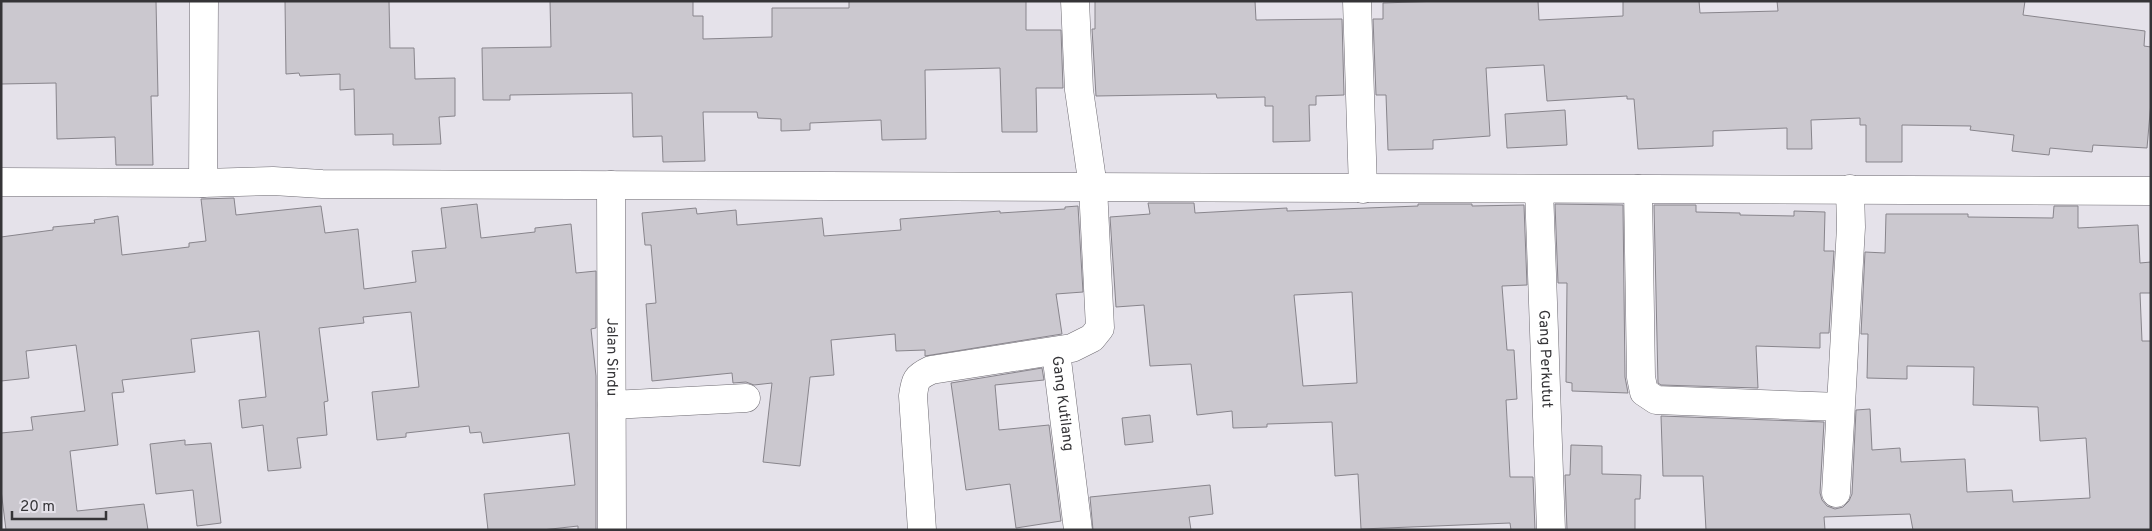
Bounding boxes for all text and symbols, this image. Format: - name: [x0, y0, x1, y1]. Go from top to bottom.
- street label: Gang Perkutut: [1534, 309, 1556, 408]
- street label: Jalan Sindu: [602, 318, 621, 396]
- street label: Gang Kutilang: [1047, 355, 1078, 452]
- scale bar: [12, 488, 106, 520]
- text: 20 m: [20, 498, 55, 517]

